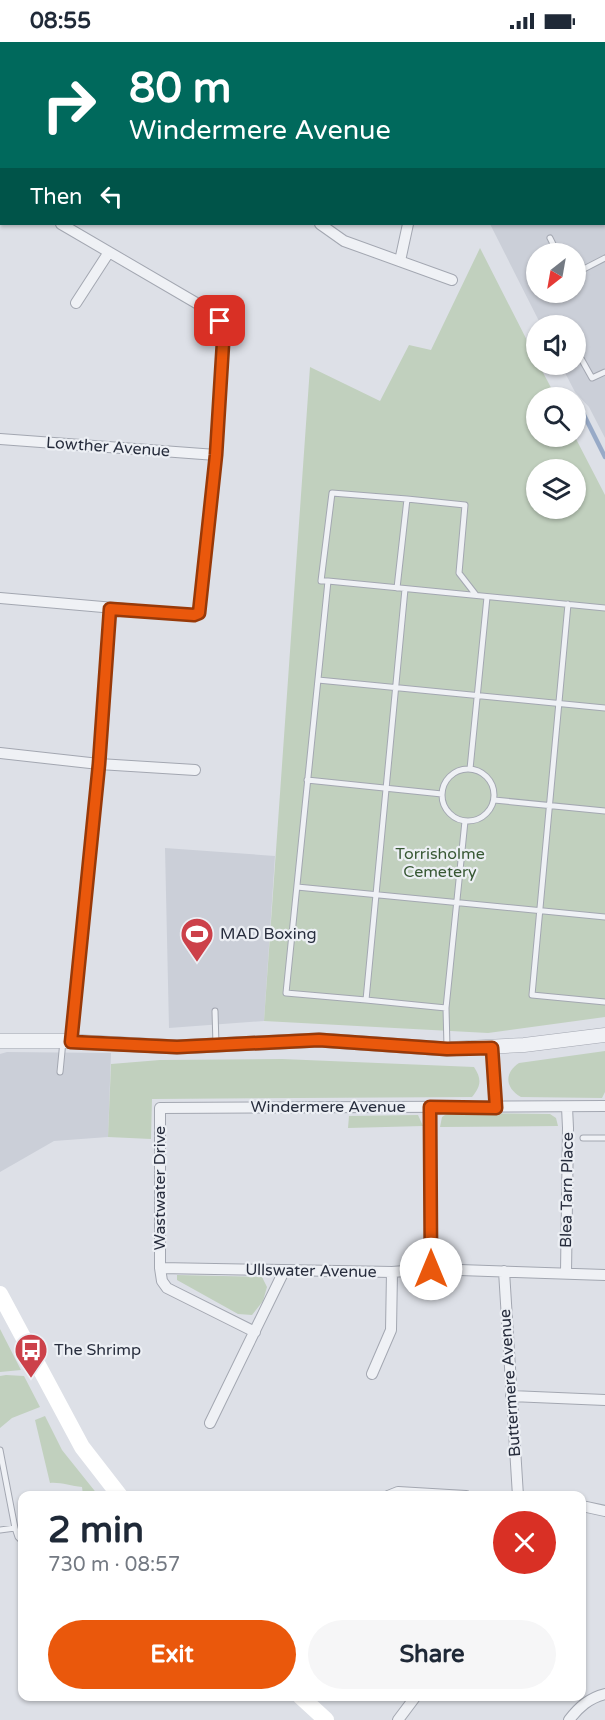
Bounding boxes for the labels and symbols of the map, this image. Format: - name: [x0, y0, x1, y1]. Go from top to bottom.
- north arrow: [526, 243, 586, 303]
- pin: [194, 295, 245, 346]
- street label: Lowther Avenue: [45, 433, 171, 461]
- park label: Torrisholme Cemetery: [395, 844, 485, 882]
- sports icon: MAD Boxing: [179, 916, 215, 963]
- place label: MAD Boxing: [220, 924, 317, 944]
- street label: Windermere Avenue: [250, 1097, 406, 1117]
- street label: Wastwater Drive: [150, 1126, 170, 1250]
- street label: Blea Tarn Place: [556, 1132, 578, 1248]
- position arrow: [399, 1237, 463, 1301]
- street label: Ullswater Avenue: [245, 1260, 377, 1282]
- street label: Buttermere Avenue: [495, 1308, 525, 1458]
- bus stop icon: The Shrimp: [13, 1332, 49, 1379]
- place label: The Shrimp: [54, 1340, 141, 1360]

